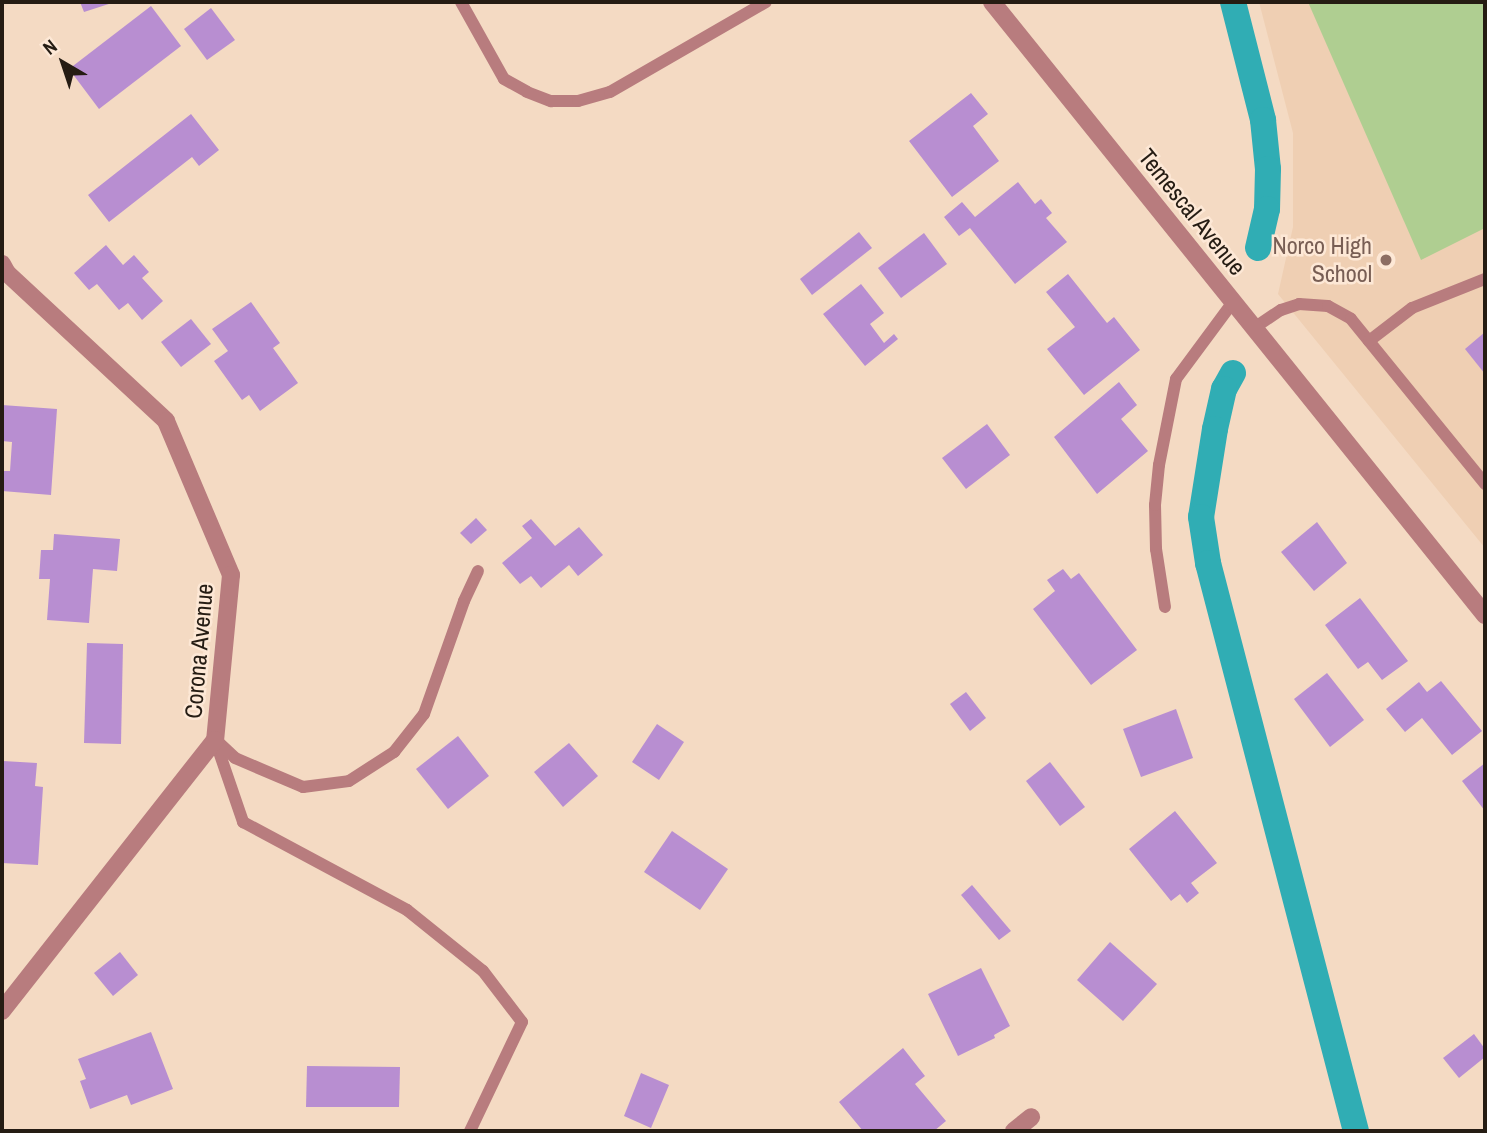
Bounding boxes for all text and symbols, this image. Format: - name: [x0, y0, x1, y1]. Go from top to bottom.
- north arrow: [28, 28, 98, 98]
- text: N: [37, 33, 62, 60]
- street label: Temescal Avenue: [1132, 143, 1252, 281]
- place label: Norco High School: [1272, 232, 1372, 288]
- marker: Norco High School: [1378, 252, 1394, 268]
- street label: Corona Avenue: [179, 582, 219, 720]

